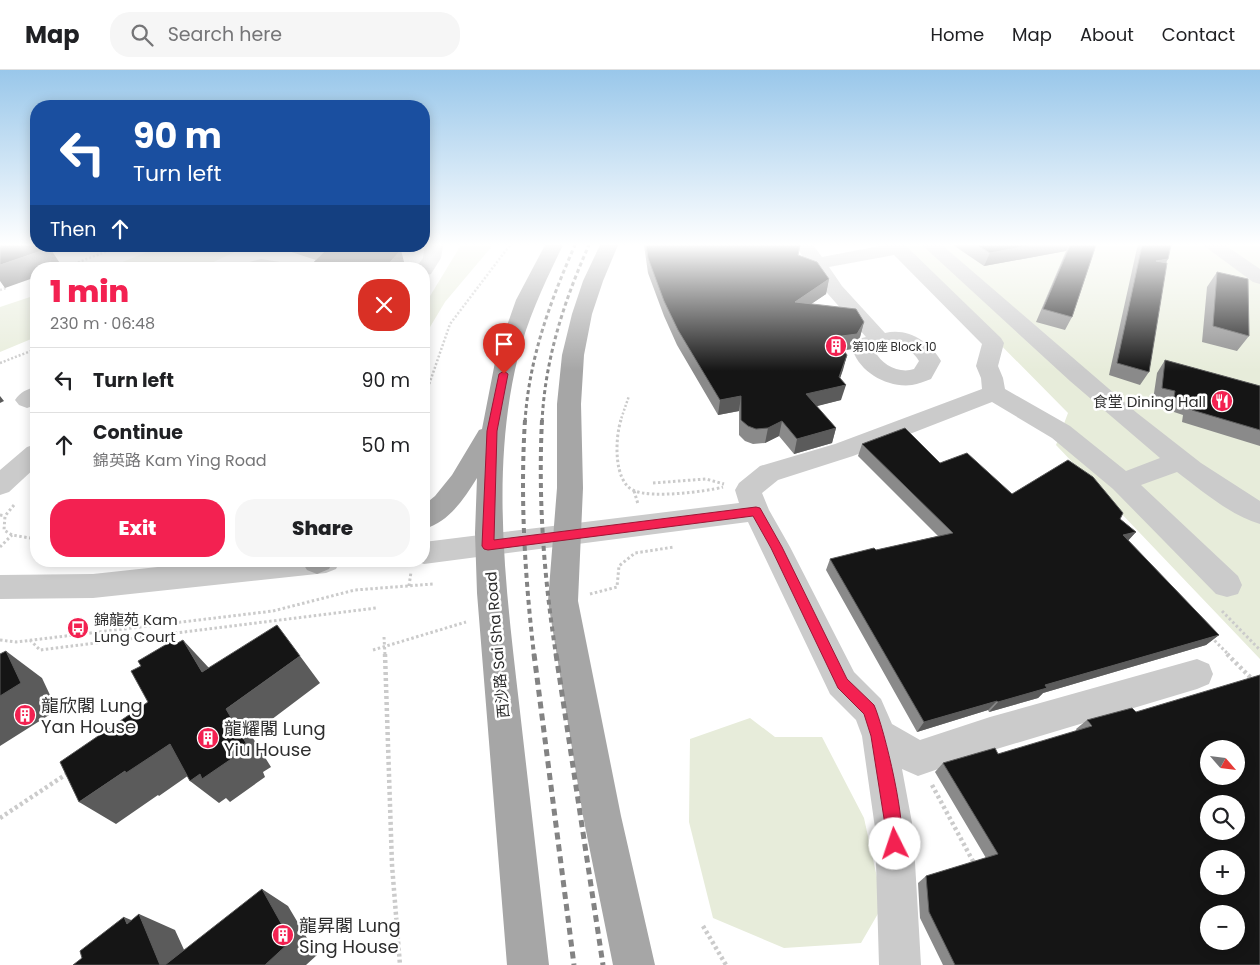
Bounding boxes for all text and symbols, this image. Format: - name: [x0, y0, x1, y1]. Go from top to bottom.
- search box: [110, 12, 460, 57]
- text: Map: [25, 18, 80, 51]
- icon: search: [128, 21, 156, 49]
- text: Search here: [168, 21, 282, 48]
- text: Home: [930, 22, 984, 47]
- text: Map: [1012, 22, 1052, 47]
- text: About: [1080, 22, 1134, 47]
- text: Contact: [1162, 22, 1235, 47]
- text: 90 m: [133, 111, 222, 160]
- icon: left: [50, 120, 115, 185]
- text: Turn left: [133, 158, 221, 189]
- icon: ahead: [106, 215, 134, 243]
- text: Then: [50, 216, 96, 243]
- text: 1 min: [50, 270, 129, 313]
- button: close: [358, 279, 410, 331]
- text: 230 m · 06:48: [50, 312, 155, 335]
- pin: [483, 323, 525, 374]
- icon: arrive: [490, 330, 518, 358]
- building icon: 第10座 Block 10: [824, 334, 848, 358]
- place label: 第10座 Block 10: [852, 338, 937, 355]
- icon: left: [50, 366, 78, 394]
- text: Turn left: [93, 367, 174, 394]
- text: 90 m: [361, 367, 410, 394]
- restaurant icon: 食堂 Dining Hall: [1210, 389, 1234, 413]
- place label: 食堂 Dining Hall: [1093, 391, 1206, 412]
- text: Continue: [93, 419, 183, 446]
- icon: ahead: [50, 431, 78, 459]
- text: 50 m: [361, 432, 410, 459]
- text: 錦英路 Kam Ying Road: [93, 449, 267, 472]
- button: Exit: [50, 499, 225, 557]
- button: Share: [235, 499, 410, 557]
- street label: 西沙路 Sai Sha Road: [480, 571, 514, 719]
- place label: 錦龍苑 Kam Lung Court: [94, 609, 178, 647]
- bus stop icon: 錦龍苑 Kam Lung Court: [66, 616, 90, 640]
- place label: 龍欣閣 Lung Yan House: [41, 693, 143, 739]
- building icon: 龍欣閣 Lung Yan House: [13, 703, 37, 727]
- place label: 龍耀閣 Lung Yiu House: [224, 716, 326, 762]
- building icon: 龍耀閣 Lung Yiu House: [196, 726, 220, 750]
- north arrow: [1200, 740, 1245, 785]
- map controls: [1200, 740, 1245, 950]
- button: search: [1200, 795, 1245, 840]
- position arrow: [868, 817, 920, 869]
- button: +: [1200, 850, 1245, 895]
- button: −: [1200, 905, 1245, 950]
- place label: 龍昇閣 Lung Sing House: [299, 913, 401, 959]
- building icon: 龍昇閣 Lung Sing House: [271, 923, 295, 947]

